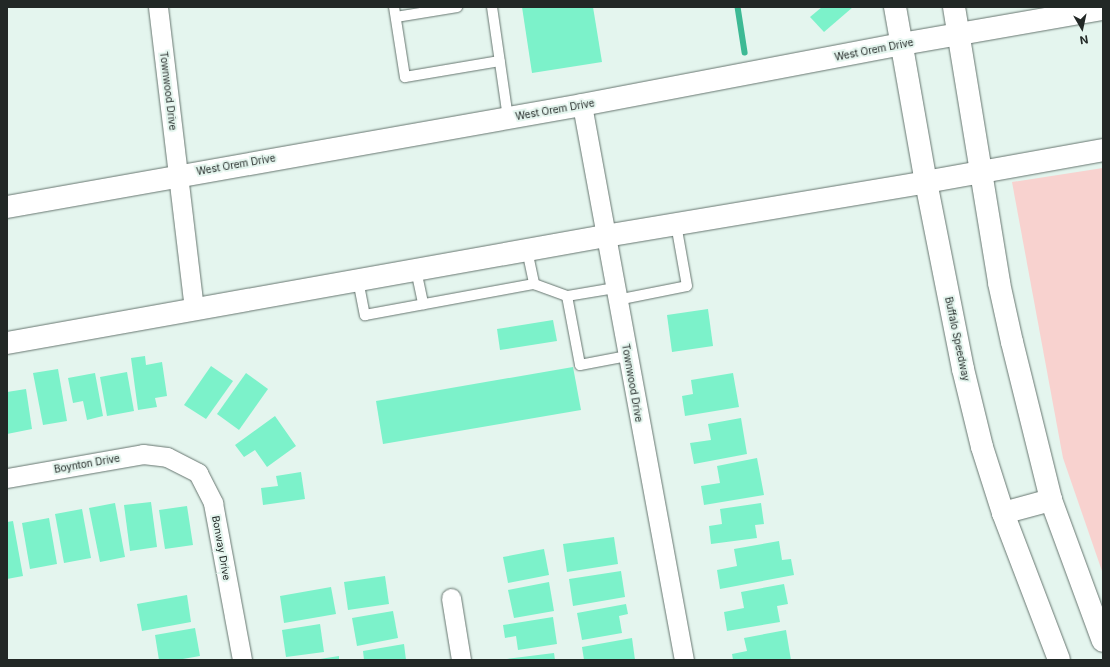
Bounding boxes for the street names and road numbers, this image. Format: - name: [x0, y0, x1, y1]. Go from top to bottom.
- street label: West Orem Drive: [834, 36, 914, 64]
- street label: Townwood Drive: [157, 51, 179, 131]
- street label: West Orem Drive: [515, 97, 595, 123]
- street label: West Orem Drive: [196, 152, 276, 178]
- street label: Buffalo Speedway: [942, 296, 972, 382]
- street label: Townwood Drive: [619, 343, 645, 423]
- street label: Boynton Drive: [53, 452, 121, 476]
- street label: Bonway Drive: [209, 515, 233, 581]

